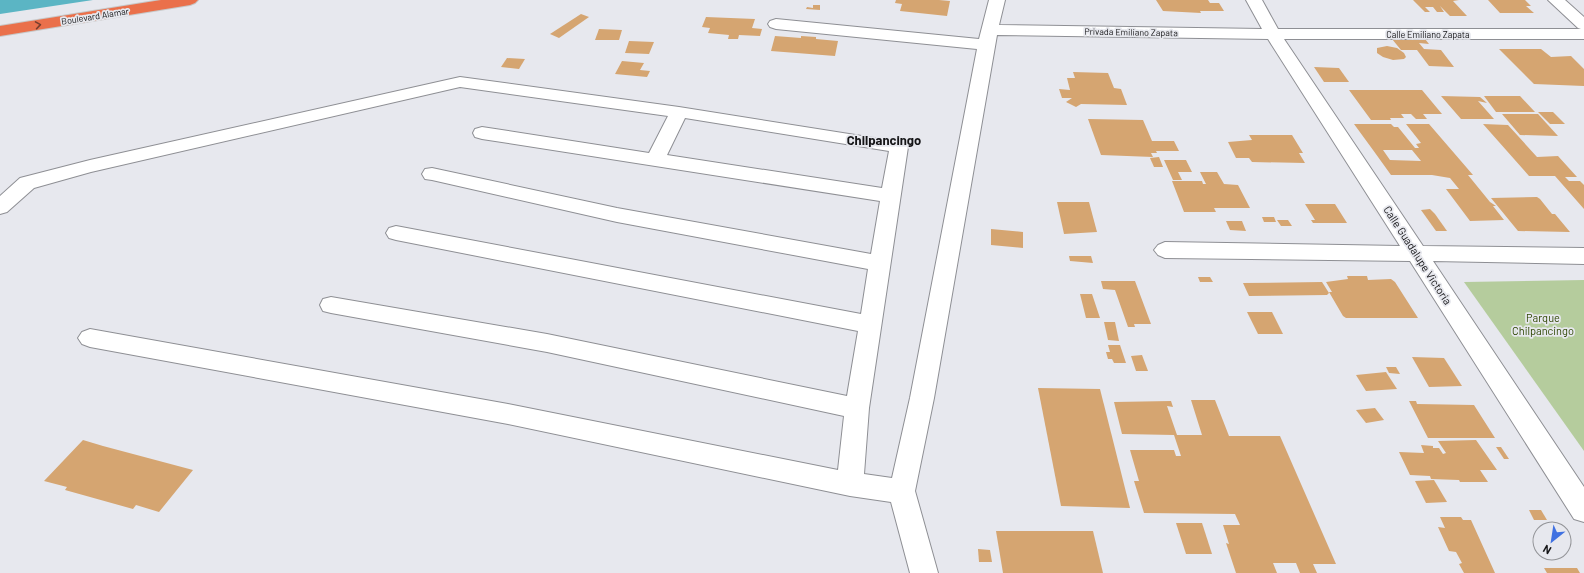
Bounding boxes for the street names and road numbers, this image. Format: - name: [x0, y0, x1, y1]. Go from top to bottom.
- street label: Boulevard Alamar: [60, 5, 130, 27]
- street label: Privada Emiliano Zapata: [1084, 26, 1178, 38]
- street label: Calle Emiliano Zapata: [1386, 29, 1470, 40]
- street label: Calle Guadalupe Victoria: [1381, 203, 1455, 307]

